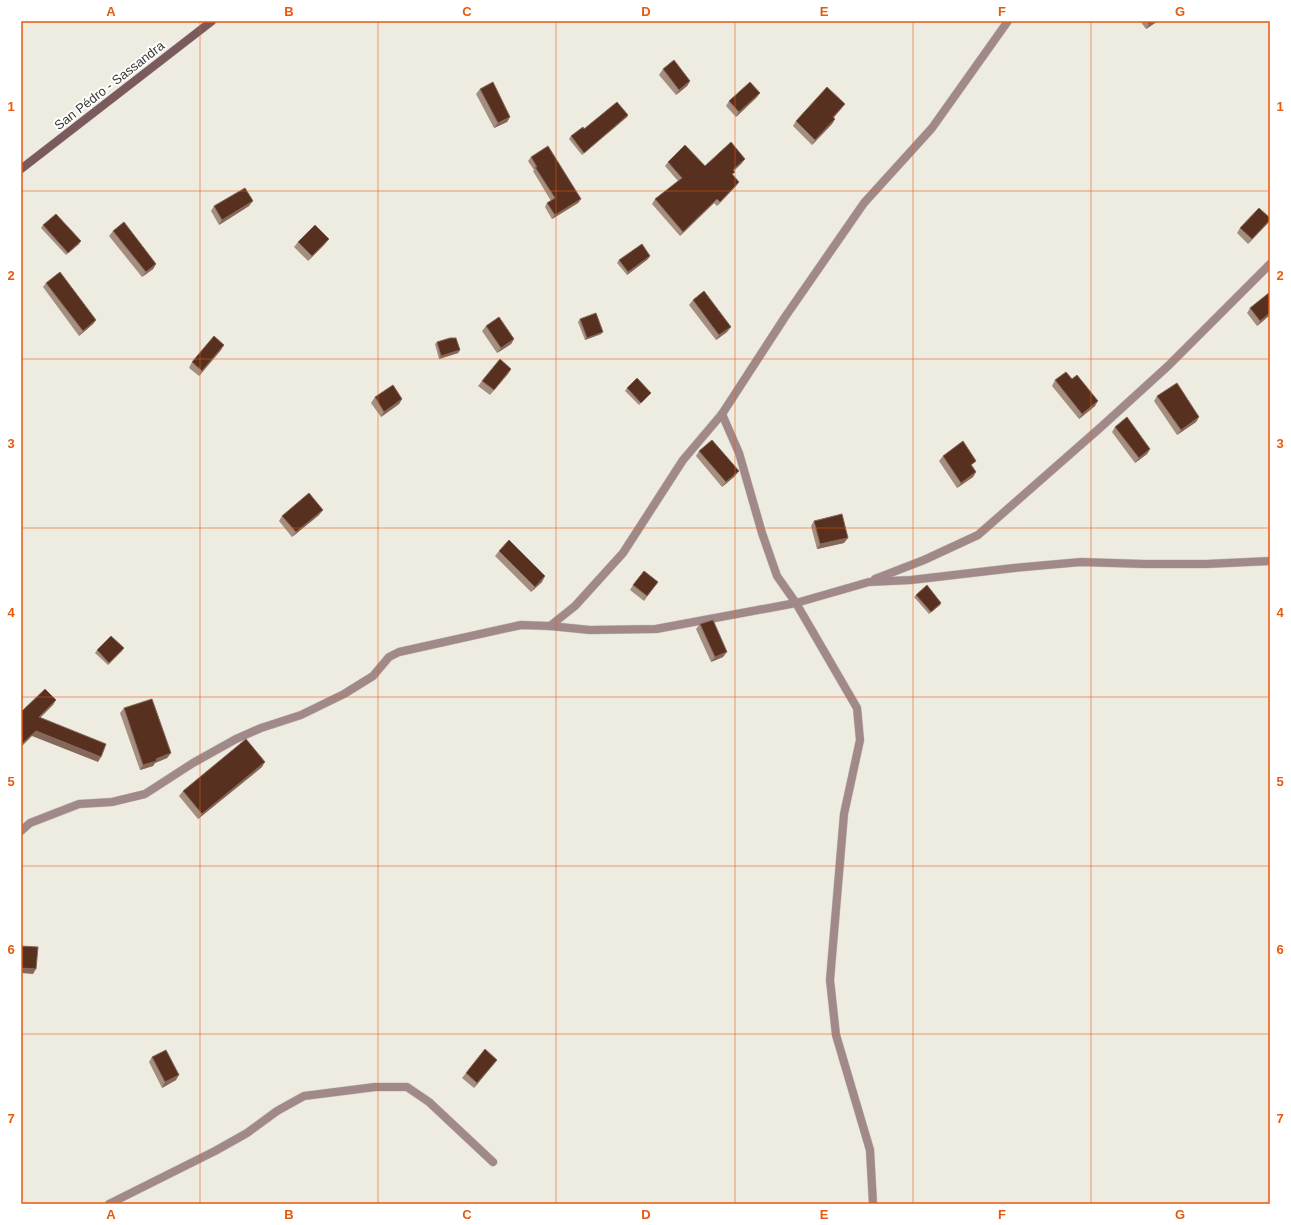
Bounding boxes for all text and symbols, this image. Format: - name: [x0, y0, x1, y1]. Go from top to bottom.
- text: A: [106, 4, 116, 19]
- text: B: [284, 4, 294, 19]
- text: C: [462, 4, 472, 19]
- text: D: [641, 4, 651, 19]
- text: E: [820, 4, 829, 19]
- text: F: [998, 4, 1006, 19]
- text: G: [1175, 4, 1185, 19]
- street label: San Pédro - Sassandra: [51, 37, 168, 133]
- text: 1: [7, 99, 15, 114]
- text: 1: [1276, 99, 1284, 114]
- text: 2: [7, 268, 15, 283]
- text: 2: [1276, 268, 1284, 283]
- text: 3: [7, 436, 15, 451]
- text: 3: [1276, 436, 1284, 451]
- text: 4: [7, 605, 15, 620]
- text: 4: [1276, 605, 1284, 620]
- text: 5: [7, 774, 15, 789]
- text: 5: [1276, 774, 1284, 789]
- text: 6: [7, 942, 15, 957]
- text: 6: [1276, 942, 1284, 957]
- text: 7: [7, 1111, 15, 1126]
- text: 7: [1276, 1111, 1284, 1126]
- text: A: [106, 1207, 116, 1222]
- text: B: [284, 1207, 294, 1222]
- text: C: [462, 1207, 472, 1222]
- text: D: [641, 1207, 651, 1222]
- text: E: [820, 1207, 829, 1222]
- text: F: [998, 1207, 1006, 1222]
- text: G: [1175, 1207, 1185, 1222]

